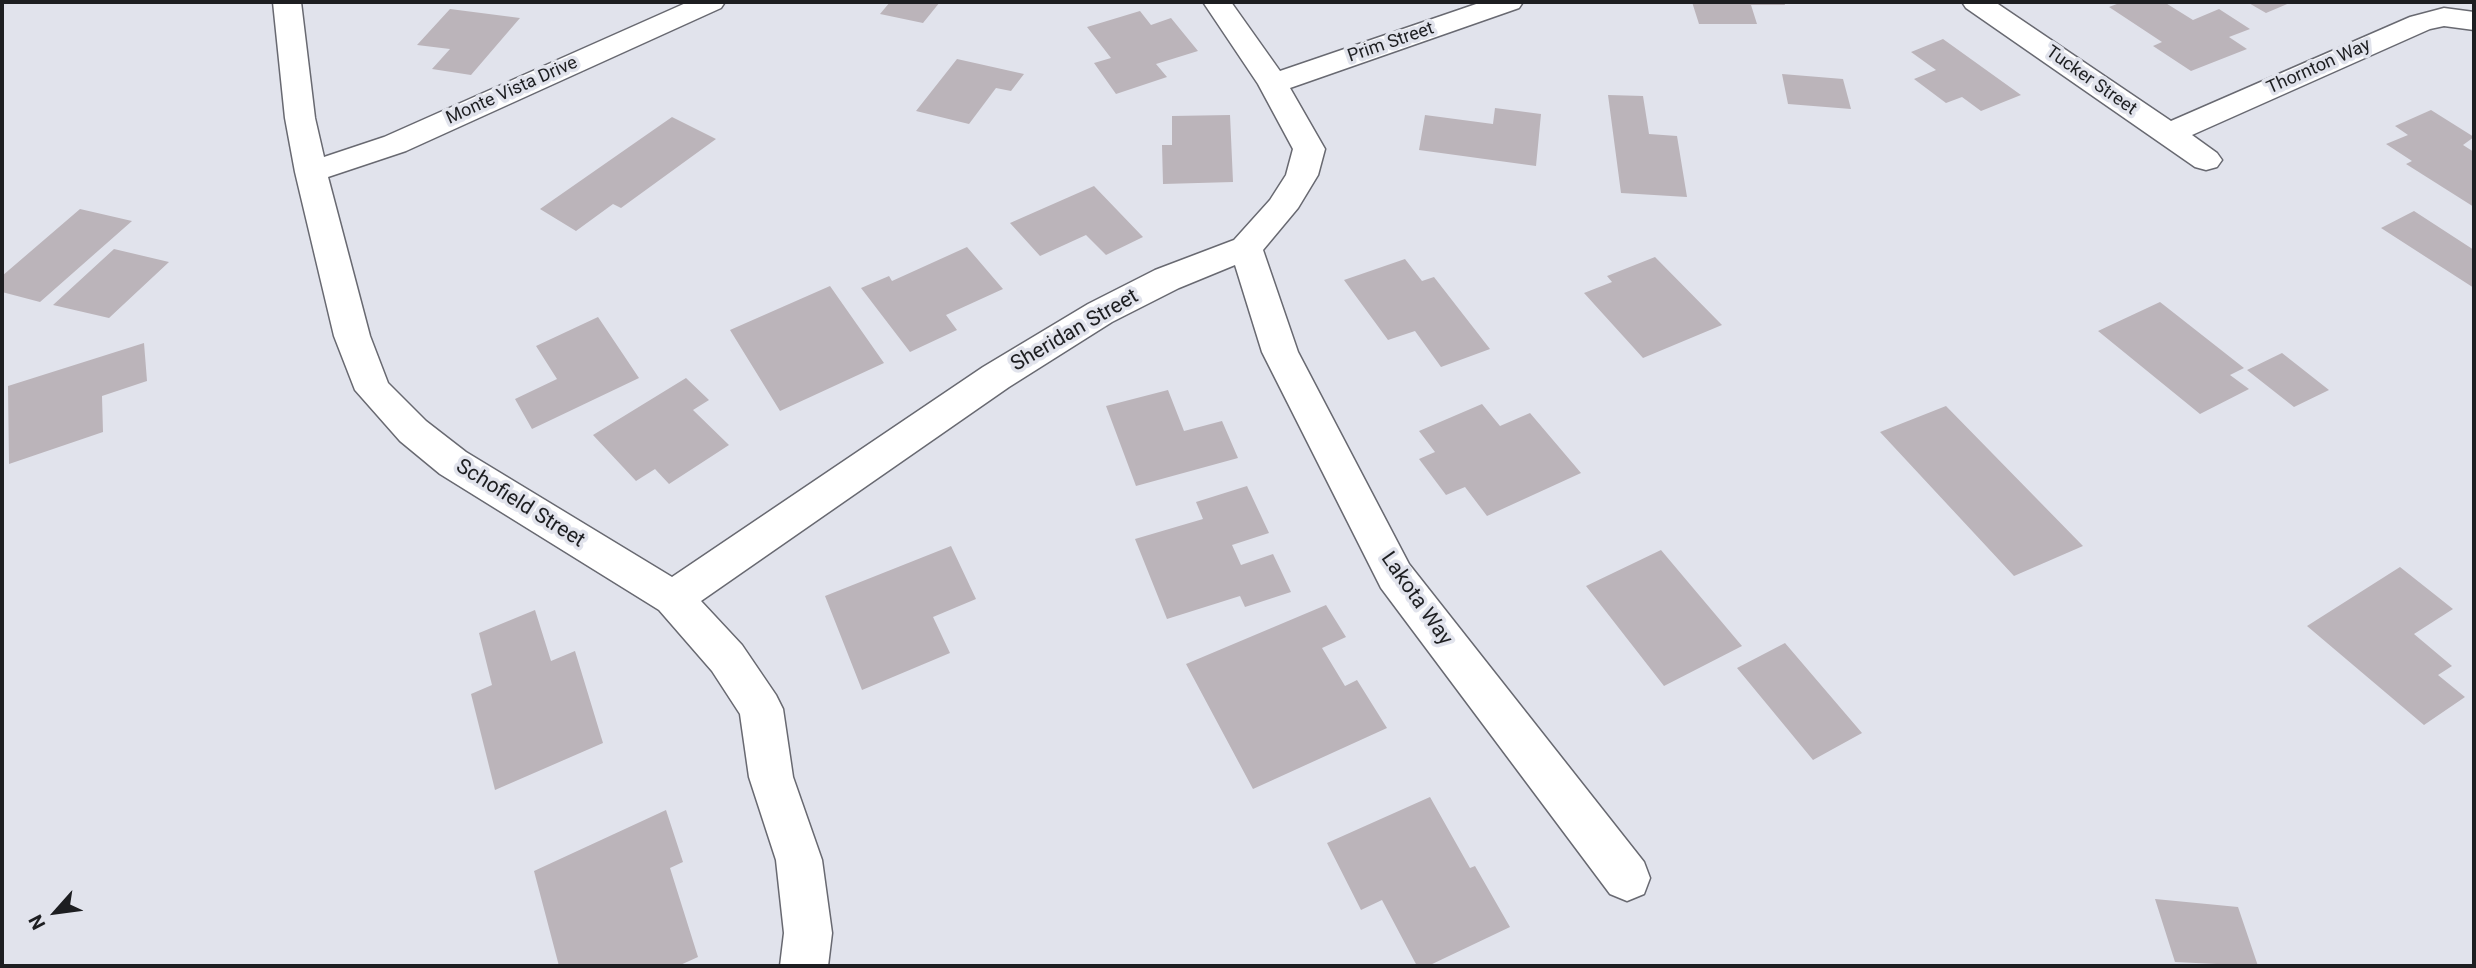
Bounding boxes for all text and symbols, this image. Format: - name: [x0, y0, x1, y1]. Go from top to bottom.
- street label: Prim Street: [1345, 18, 1437, 68]
- street label: Thornton Way: [2264, 35, 2374, 99]
- street label: Tucker Street: [2041, 42, 2141, 120]
- street label: Monte Vista Drive: [443, 52, 581, 130]
- street label: Sheridan Street: [1007, 284, 1143, 378]
- street label: Schofield Street: [451, 454, 589, 554]
- street label: Lakota Way: [1375, 547, 1457, 651]
- north arrow: [21, 877, 91, 947]
- text: N: [24, 911, 50, 933]

